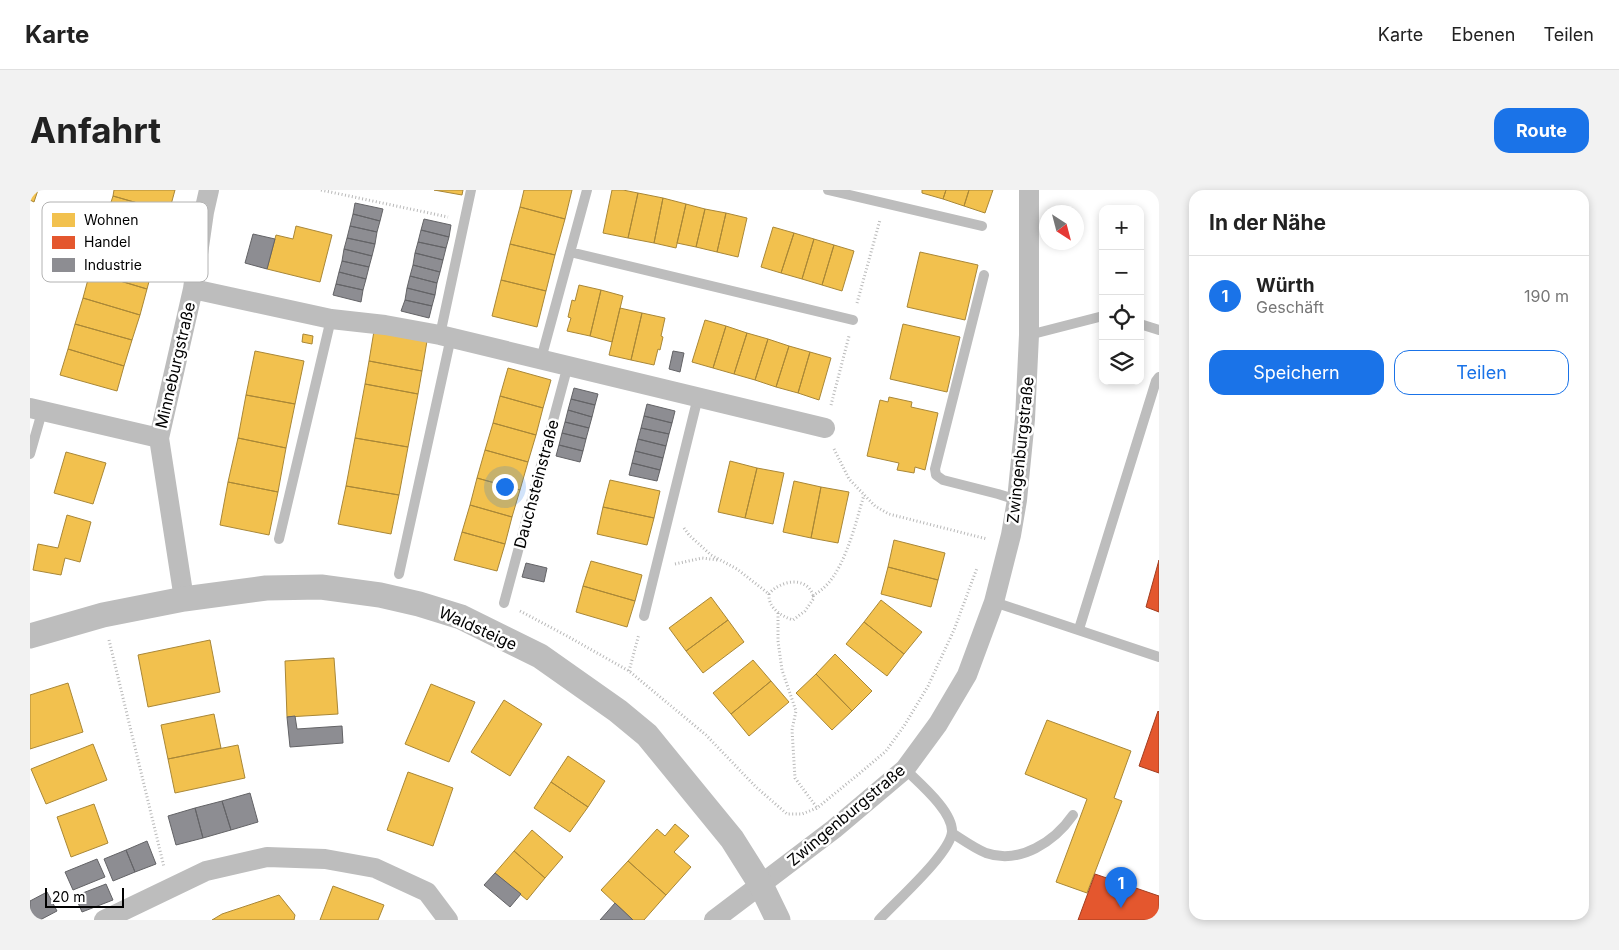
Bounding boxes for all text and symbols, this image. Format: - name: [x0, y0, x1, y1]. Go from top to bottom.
- text: Karte: [25, 20, 89, 49]
- text: Karte: [1378, 24, 1423, 45]
- text: Ebenen: [1451, 24, 1515, 45]
- text: Teilen: [1543, 24, 1594, 45]
- button: Route: [1494, 108, 1589, 153]
- text: Anfahrt: [30, 109, 161, 151]
- legend: [42, 202, 208, 282]
- north arrow: [1039, 205, 1084, 250]
- map controls: [1099, 205, 1144, 385]
- button: +: [1099, 205, 1144, 250]
- text: In der Nähe: [1209, 210, 1326, 235]
- text: Wohnen: [84, 211, 138, 228]
- text: Handel: [84, 233, 131, 250]
- button: −: [1099, 250, 1144, 295]
- text: Industrie: [84, 256, 142, 273]
- text: Würth: [1256, 274, 1314, 297]
- text: 1: [1222, 286, 1228, 306]
- text: 190 m: [1524, 286, 1569, 306]
- button: locate: [1099, 295, 1144, 340]
- text: Geschäft: [1256, 297, 1324, 317]
- street label: Minneburgstraße: [151, 300, 199, 430]
- button: layers: [1099, 340, 1144, 385]
- button: Speichern: [1209, 350, 1384, 395]
- button: Teilen: [1394, 350, 1569, 395]
- street label: Zwingenburgstraße: [1002, 375, 1038, 525]
- street label: Dauchsteinstraße: [509, 417, 563, 551]
- your location: [492, 474, 518, 500]
- street label: Waldsteige: [436, 602, 520, 654]
- street label: Zwingenburgstraße: [783, 760, 909, 870]
- pin: 1: [1105, 867, 1137, 908]
- scale bar: [45, 885, 124, 908]
- text: 20 m: [52, 888, 86, 905]

